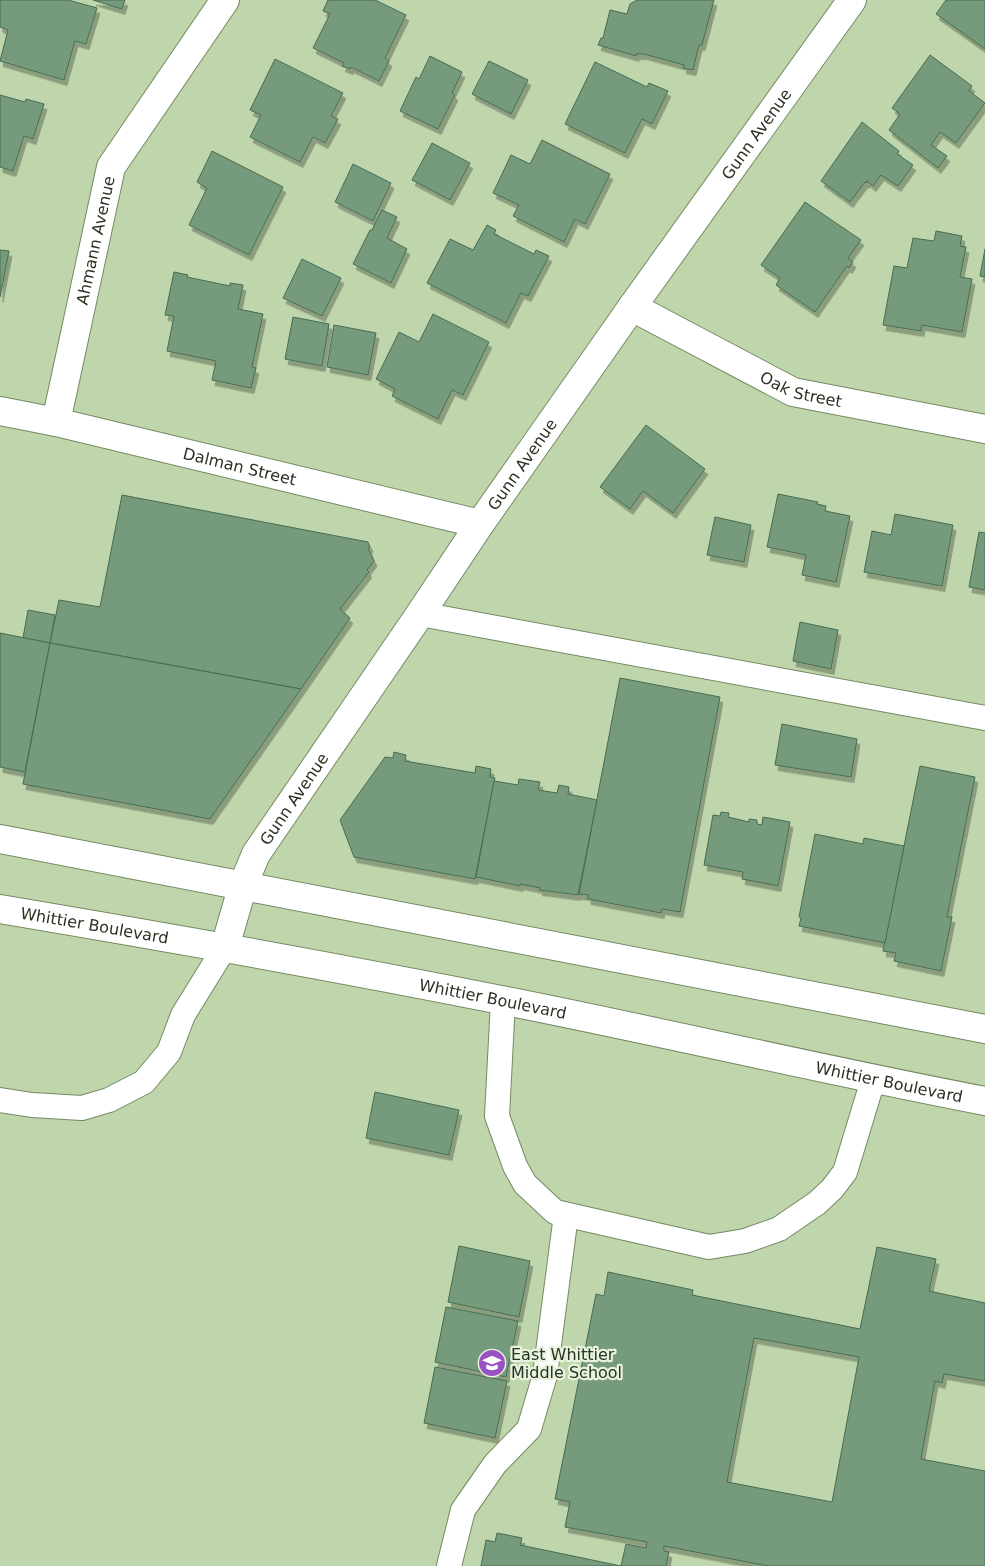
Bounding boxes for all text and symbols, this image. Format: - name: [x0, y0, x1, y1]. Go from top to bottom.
- street label: Gunn Avenue: [718, 85, 795, 183]
- street label: Ahmann Avenue: [73, 174, 119, 306]
- street label: Oak Street: [757, 367, 843, 411]
- street label: Gunn Avenue: [484, 415, 561, 514]
- street label: Dalman Street: [181, 444, 298, 489]
- street label: Gunn Avenue: [256, 749, 332, 849]
- street label: Whittier Boulevard: [19, 904, 170, 948]
- street label: Whittier Boulevard: [418, 975, 568, 1023]
- street label: Whittier Boulevard: [814, 1058, 964, 1107]
- place label: East Whittier Middle School: [511, 1345, 622, 1382]
- school or university icon: East Whittier Middle School: [477, 1348, 507, 1378]

